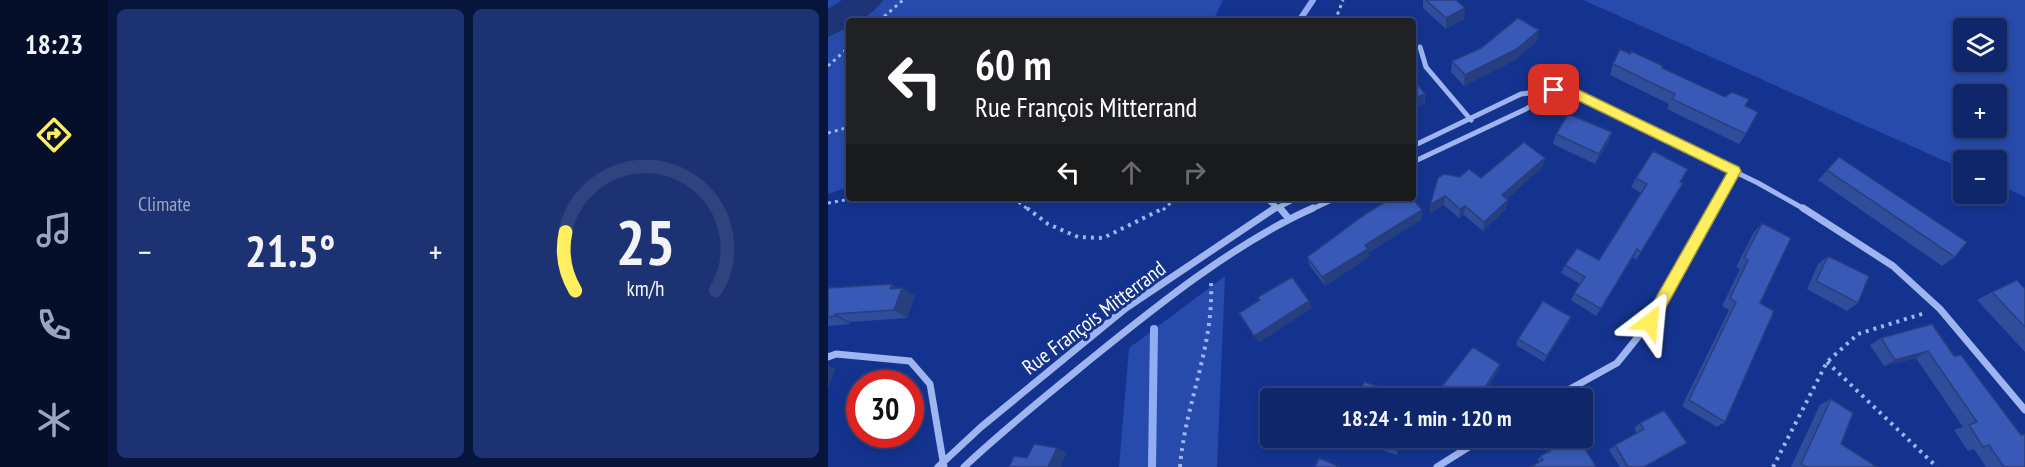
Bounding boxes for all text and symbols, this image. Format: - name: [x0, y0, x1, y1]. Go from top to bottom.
- map controls: [1953, 18, 2007, 204]
- button: layers: [1953, 18, 2007, 72]
- text: 18:23: [25, 27, 83, 61]
- text: 60 m: [975, 37, 1052, 92]
- icon: left: [876, 42, 954, 120]
- pin: [1528, 64, 1579, 115]
- icon: arrive: [1537, 73, 1570, 106]
- button: +: [1953, 84, 2007, 138]
- text: Rue François Mitterrand: [975, 90, 1197, 124]
- icon: directions: [33, 114, 75, 156]
- button: −: [1953, 150, 2007, 204]
- icon: left: [1052, 156, 1085, 189]
- icon: ahead: [1115, 156, 1148, 189]
- icon: right: [1178, 156, 1211, 189]
- text: Climate: [138, 191, 191, 217]
- text: 25: [616, 201, 676, 282]
- icon: music: [33, 209, 75, 251]
- text: 21.5°: [245, 221, 335, 279]
- text: −: [138, 230, 152, 273]
- text: +: [429, 230, 442, 273]
- street label: Rue François Mitterrand: [1017, 255, 1171, 380]
- text: km/h: [627, 274, 665, 302]
- position arrow: [1618, 290, 1682, 354]
- icon: phone: [33, 304, 75, 346]
- speed limit sign: 30: [846, 370, 924, 448]
- icon: climate: [33, 399, 75, 441]
- text: 18:24 · 1 min · 120 m: [1341, 404, 1512, 432]

